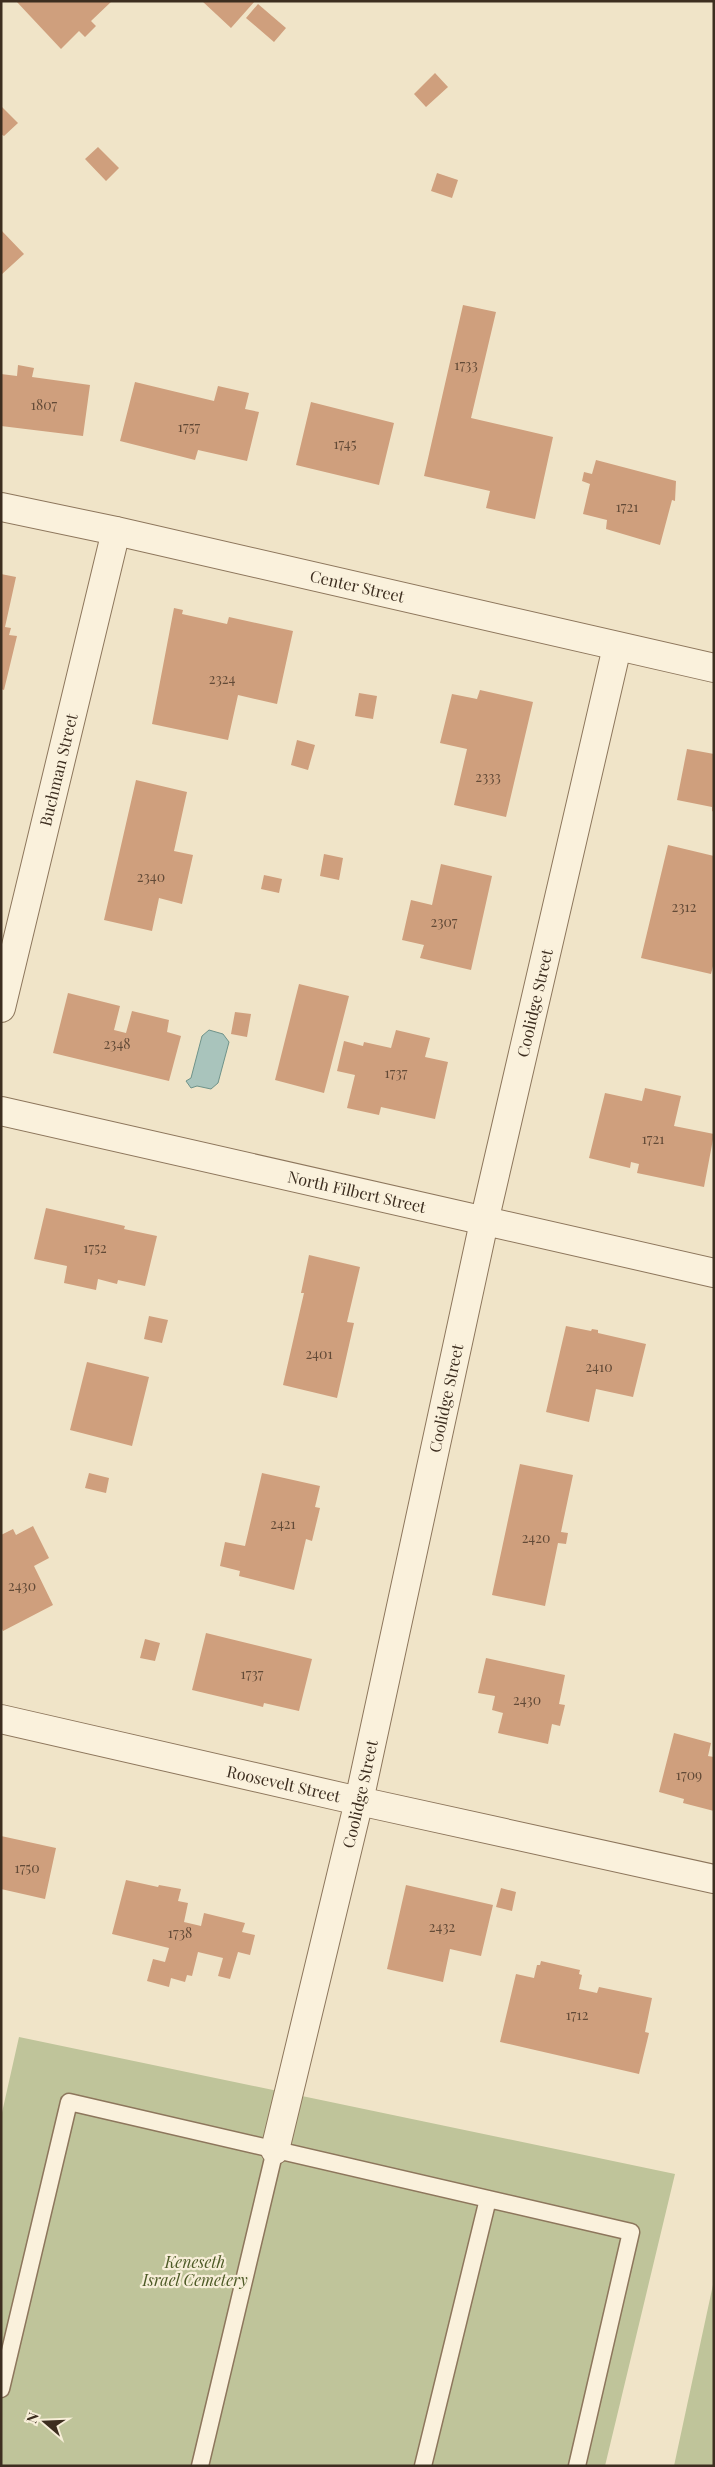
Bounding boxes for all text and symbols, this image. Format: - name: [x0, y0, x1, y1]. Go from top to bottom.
- house number: 1733: [454, 355, 478, 374]
- house number: 1807: [31, 395, 58, 414]
- house number: 1757: [178, 417, 200, 436]
- house number: 1745: [333, 434, 357, 453]
- house number: 1721: [616, 497, 638, 516]
- street label: Center Street: [308, 565, 407, 607]
- house number: 2324: [209, 669, 235, 688]
- street label: Buchman Street: [34, 711, 82, 828]
- house number: 2333: [475, 767, 501, 786]
- house number: 2340: [137, 867, 165, 886]
- house number: 2312: [672, 897, 697, 916]
- house number: 2307: [430, 912, 458, 931]
- street label: Coolidge Street: [511, 947, 557, 1059]
- house number: 2348: [103, 1034, 131, 1053]
- house number: 1737: [385, 1063, 408, 1082]
- house number: 1721: [642, 1129, 664, 1148]
- street label: North Filbert Street: [286, 1166, 428, 1217]
- house number: 1752: [83, 1238, 107, 1257]
- street label: Coolidge Street: [424, 1342, 467, 1454]
- house number: 2401: [305, 1344, 333, 1363]
- house number: 2410: [585, 1357, 613, 1376]
- house number: 2421: [270, 1514, 296, 1533]
- house number: 2420: [522, 1528, 550, 1547]
- house number: 2430: [8, 1576, 36, 1595]
- house number: 1737: [241, 1664, 264, 1683]
- house number: 2430: [513, 1690, 541, 1709]
- street label: Coolidge Street: [337, 1738, 382, 1850]
- street label: Roosevelt Street: [225, 1760, 343, 1807]
- house number: 1709: [676, 1765, 702, 1784]
- house number: 1750: [14, 1858, 40, 1877]
- house number: 2432: [429, 1917, 455, 1936]
- house number: 1738: [168, 1923, 192, 1942]
- house number: 1712: [566, 2005, 589, 2024]
- park label: Keneseth Israel Cemetery: [141, 2251, 248, 2290]
- north arrow: [20, 2397, 70, 2447]
- text: N: [22, 2410, 43, 2425]

